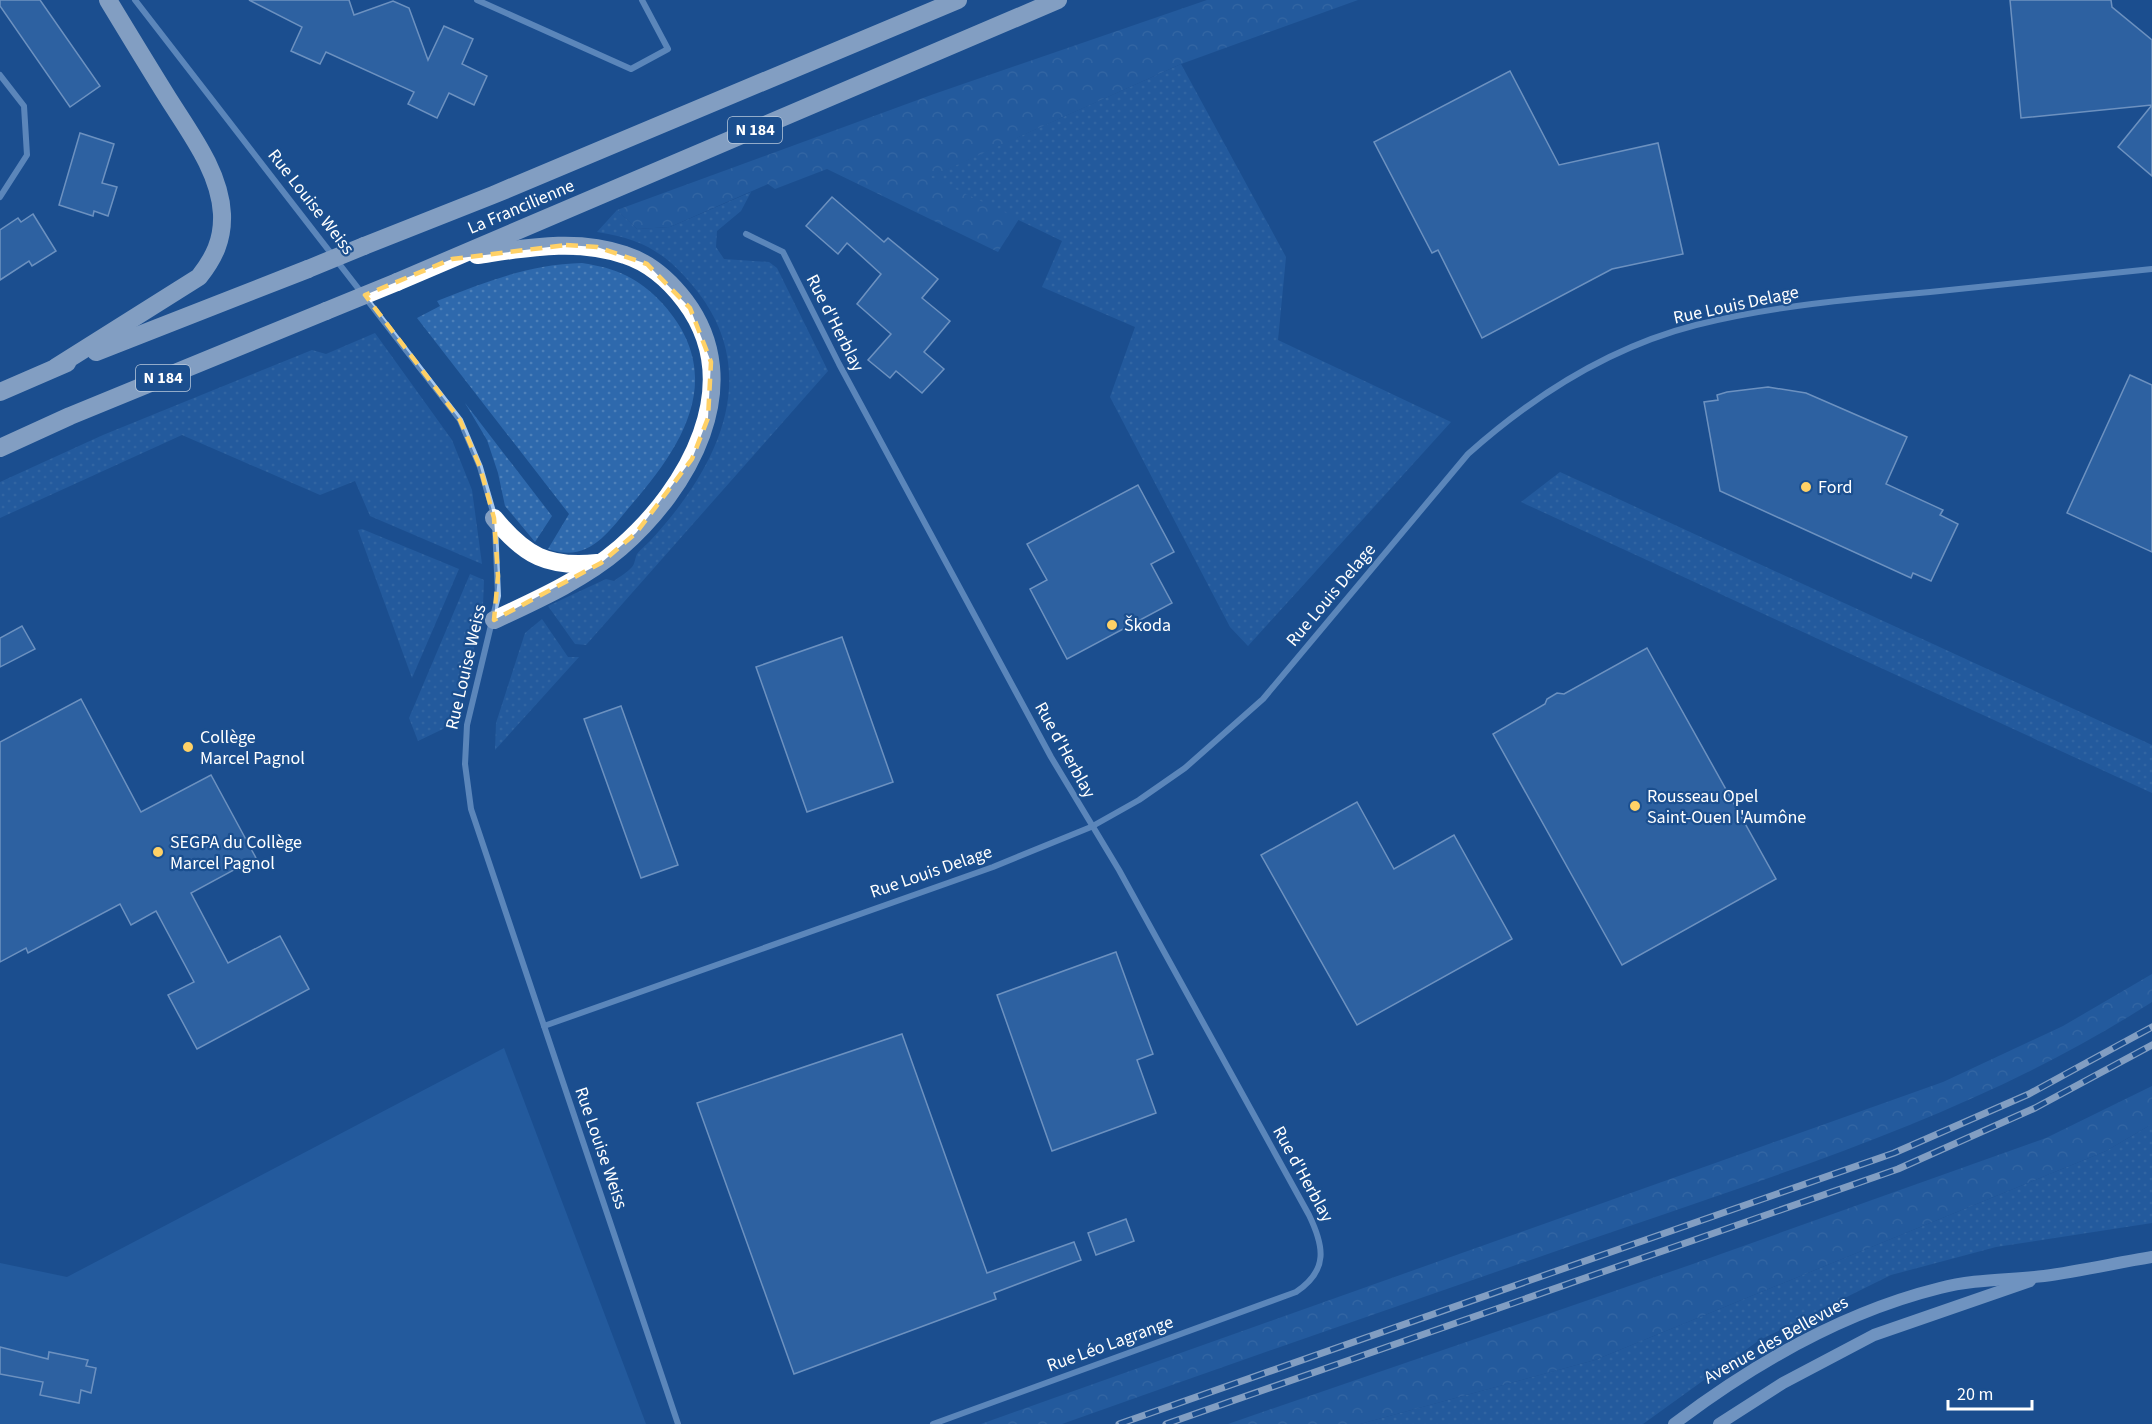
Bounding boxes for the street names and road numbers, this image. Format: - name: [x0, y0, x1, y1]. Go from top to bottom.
- road number: N 184: [728, 117, 782, 143]
- street label: Rue Louise Weiss: [262, 144, 360, 260]
- street label: La Francilienne: [464, 173, 578, 241]
- street label: Rue d'Herblay: [800, 270, 870, 376]
- street label: Rue Louis Delage: [1671, 279, 1801, 330]
- road number: N 184: [136, 365, 190, 391]
- street label: Rue Louis Delage: [1280, 538, 1382, 652]
- street label: Rue Louise Weiss: [439, 602, 493, 732]
- street label: Rue d'Herblay: [1028, 698, 1102, 803]
- street label: Rue Louis Delage: [867, 839, 995, 905]
- street label: Rue Louise Weiss: [568, 1084, 634, 1212]
- street label: Rue d'Herblay: [1266, 1122, 1340, 1227]
- street label: Avenue des Bellevues: [1699, 1290, 1853, 1390]
- street label: Rue Léo Lagrange: [1043, 1310, 1177, 1378]

